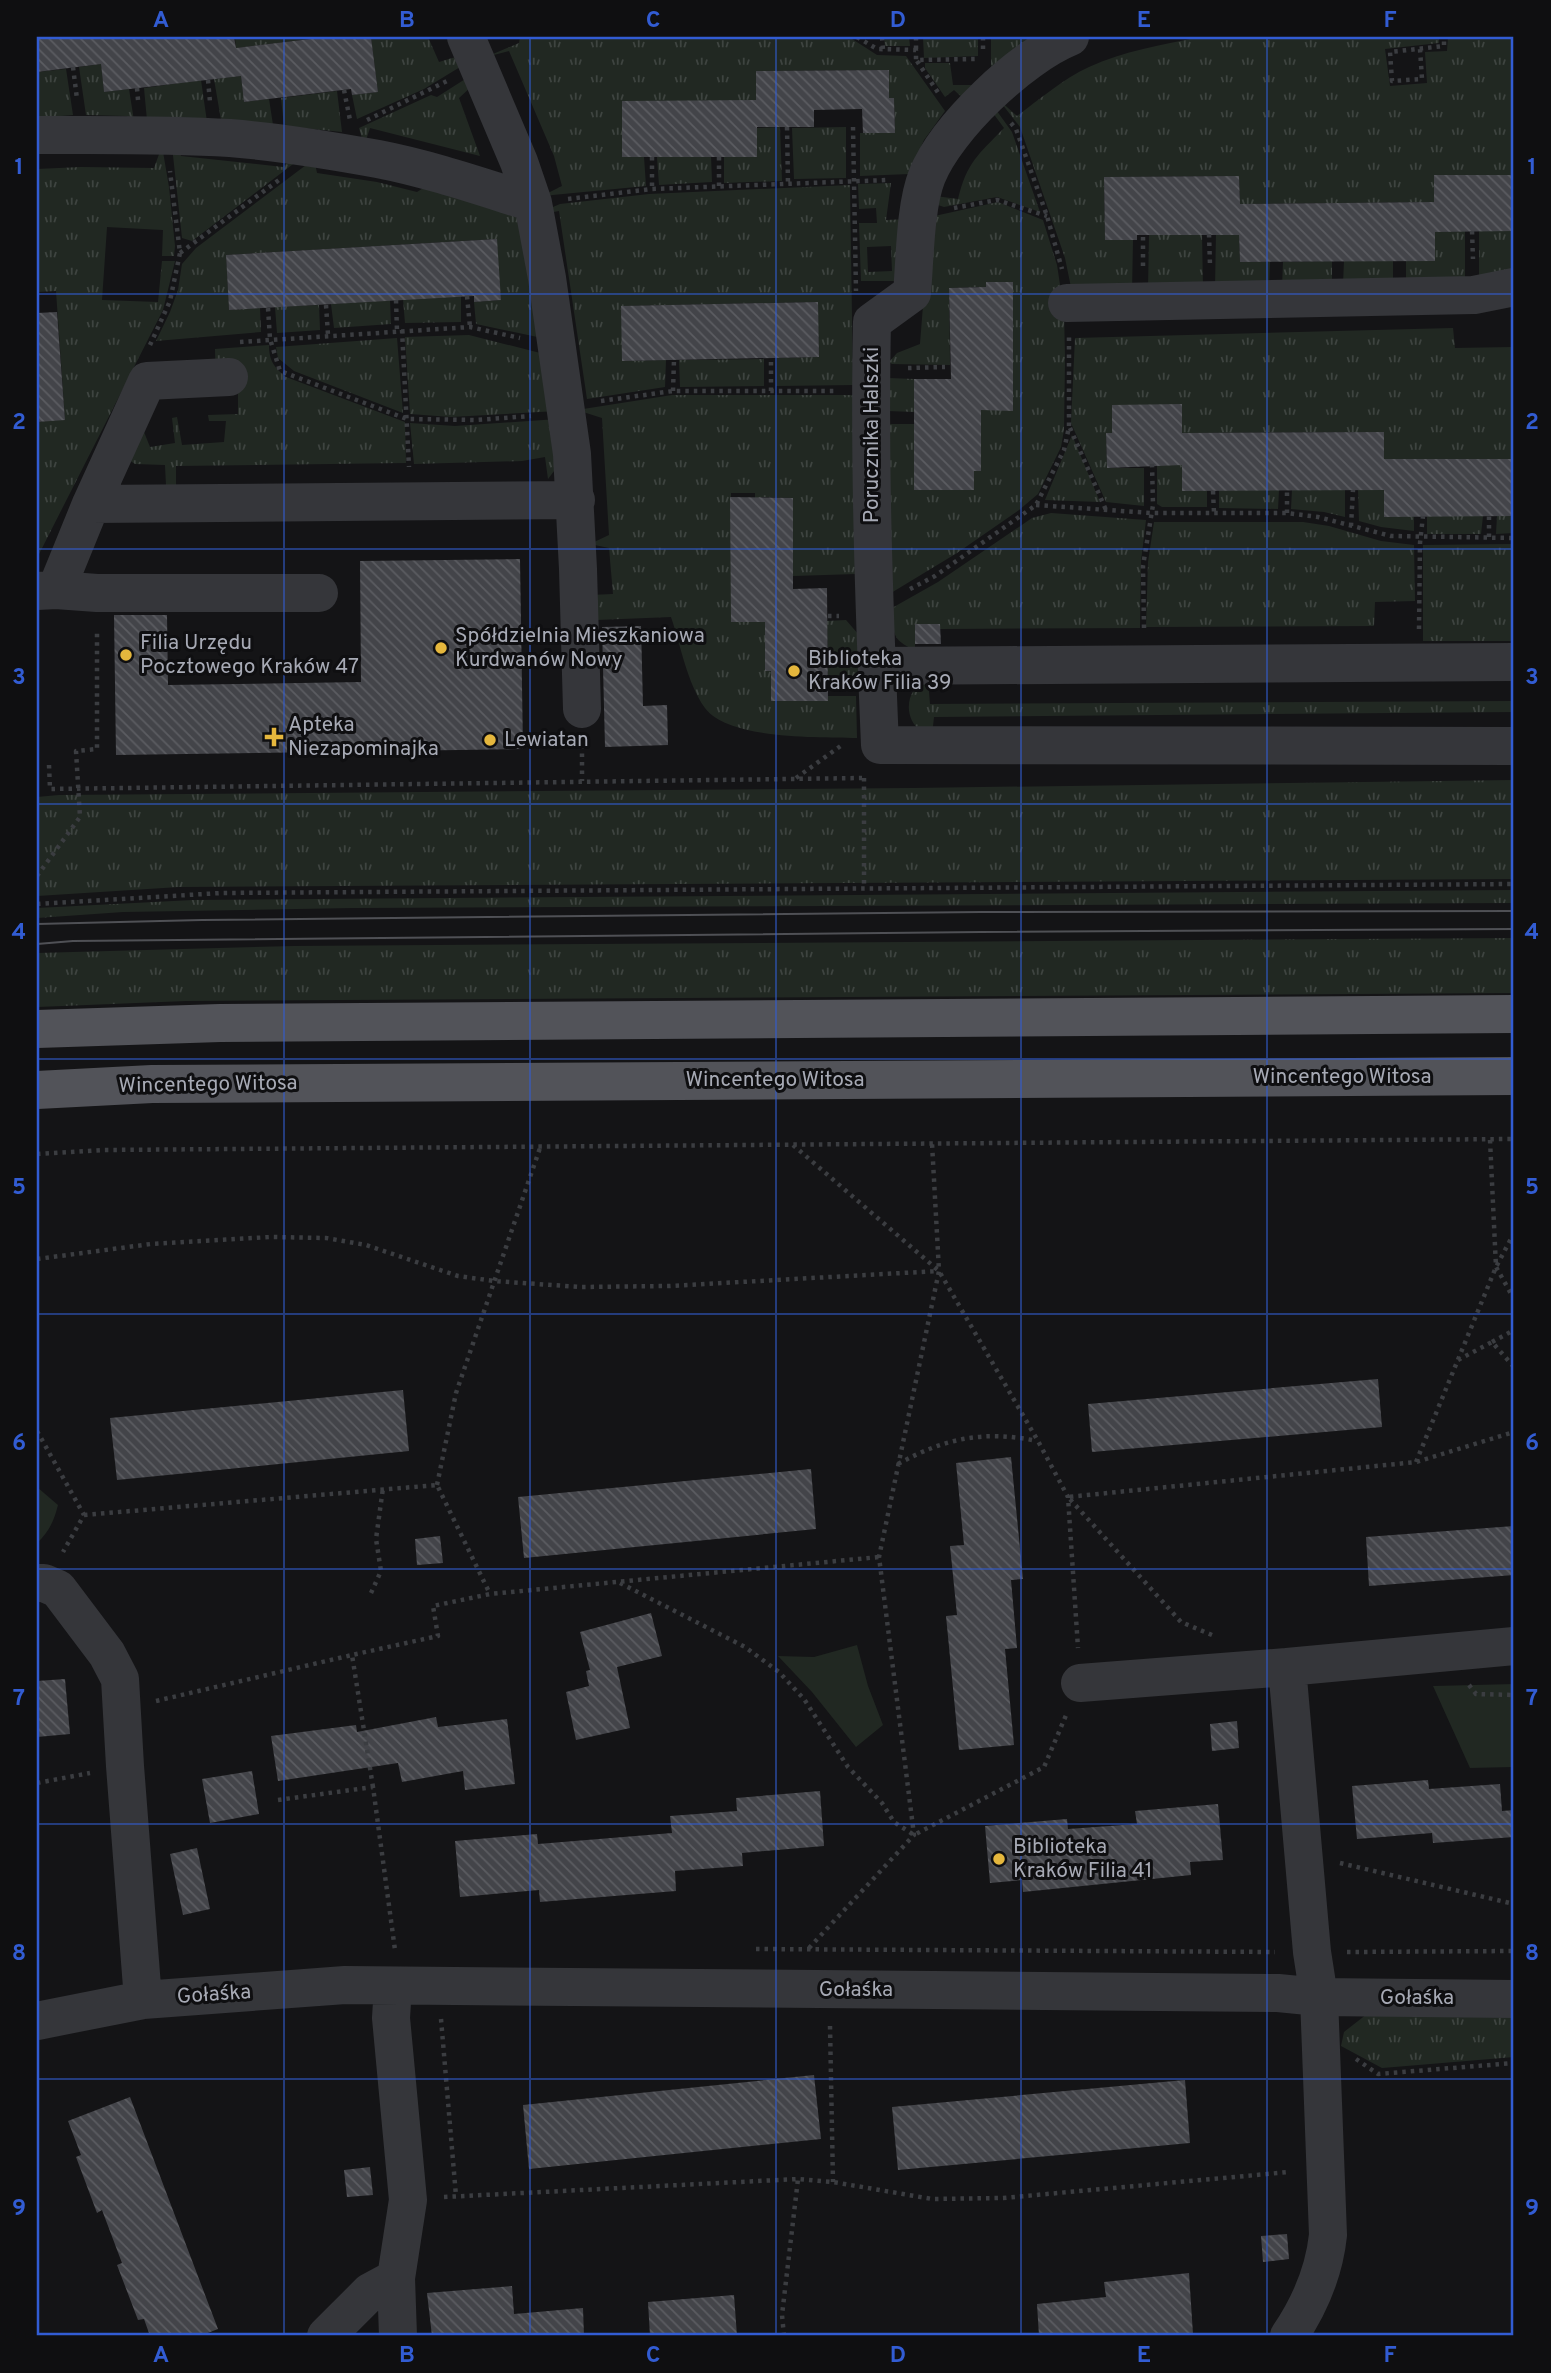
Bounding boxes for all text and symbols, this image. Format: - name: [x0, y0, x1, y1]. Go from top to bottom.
- text: A: [153, 7, 169, 36]
- text: B: [399, 7, 415, 36]
- text: C: [646, 7, 660, 36]
- text: D: [890, 7, 906, 36]
- text: E: [1137, 7, 1151, 36]
- text: F: [1383, 7, 1397, 36]
- text: 1: [14, 154, 24, 183]
- text: 1: [1527, 154, 1537, 183]
- street label: Porucznika Halszki: [859, 347, 886, 523]
- text: 2: [12, 409, 26, 438]
- text: 2: [1525, 409, 1539, 438]
- place label: Spółdzielnia Mieszkaniowa Kurdwanów Nowy: [455, 623, 705, 674]
- place label: Filia Urzędu Pocztowego Kraków 47: [140, 630, 359, 681]
- marker: Spółdzielnia Mieszkaniowa Kurdwanów Nowy: [433, 640, 449, 656]
- place label: Biblioteka Kraków Filia 39: [808, 646, 952, 697]
- marker: Filia Urzędu Pocztowego Kraków 47: [118, 647, 134, 663]
- marker: Biblioteka Kraków Filia 39: [786, 663, 802, 679]
- text: 3: [12, 664, 26, 693]
- text: 3: [1525, 664, 1539, 693]
- place label: Apteka Niezapominajka: [288, 712, 439, 763]
- place label: Lewiatan: [504, 727, 589, 754]
- marker: Apteka Niezapominajka: [266, 729, 282, 745]
- marker: Lewiatan: [482, 732, 498, 748]
- text: 4: [12, 919, 26, 948]
- text: 4: [1525, 919, 1539, 948]
- street label: Wincentego Witosa: [1252, 1064, 1432, 1091]
- street label: Wincentego Witosa: [685, 1067, 865, 1094]
- street label: Wincentego Witosa: [118, 1070, 298, 1100]
- text: 5: [12, 1174, 26, 1203]
- text: 5: [1525, 1174, 1539, 1203]
- text: 6: [12, 1430, 26, 1459]
- text: 6: [1525, 1430, 1539, 1459]
- text: 7: [13, 1685, 25, 1714]
- text: 7: [1526, 1685, 1538, 1714]
- place label: Biblioteka Kraków Filia 41: [1013, 1834, 1153, 1885]
- marker: Biblioteka Kraków Filia 41: [991, 1851, 1007, 1867]
- text: 8: [12, 1940, 26, 1969]
- text: 8: [1525, 1940, 1539, 1969]
- street label: Gołaśka: [819, 1977, 893, 2004]
- street label: Gołaśka: [176, 1979, 252, 2011]
- street label: Gołaśka: [1380, 1985, 1454, 2012]
- text: 9: [12, 2195, 26, 2224]
- text: 9: [1525, 2195, 1539, 2224]
- text: A: [153, 2342, 169, 2371]
- text: B: [399, 2342, 415, 2371]
- text: C: [646, 2342, 660, 2371]
- text: D: [890, 2342, 906, 2371]
- text: E: [1137, 2342, 1151, 2371]
- text: F: [1383, 2342, 1397, 2371]

